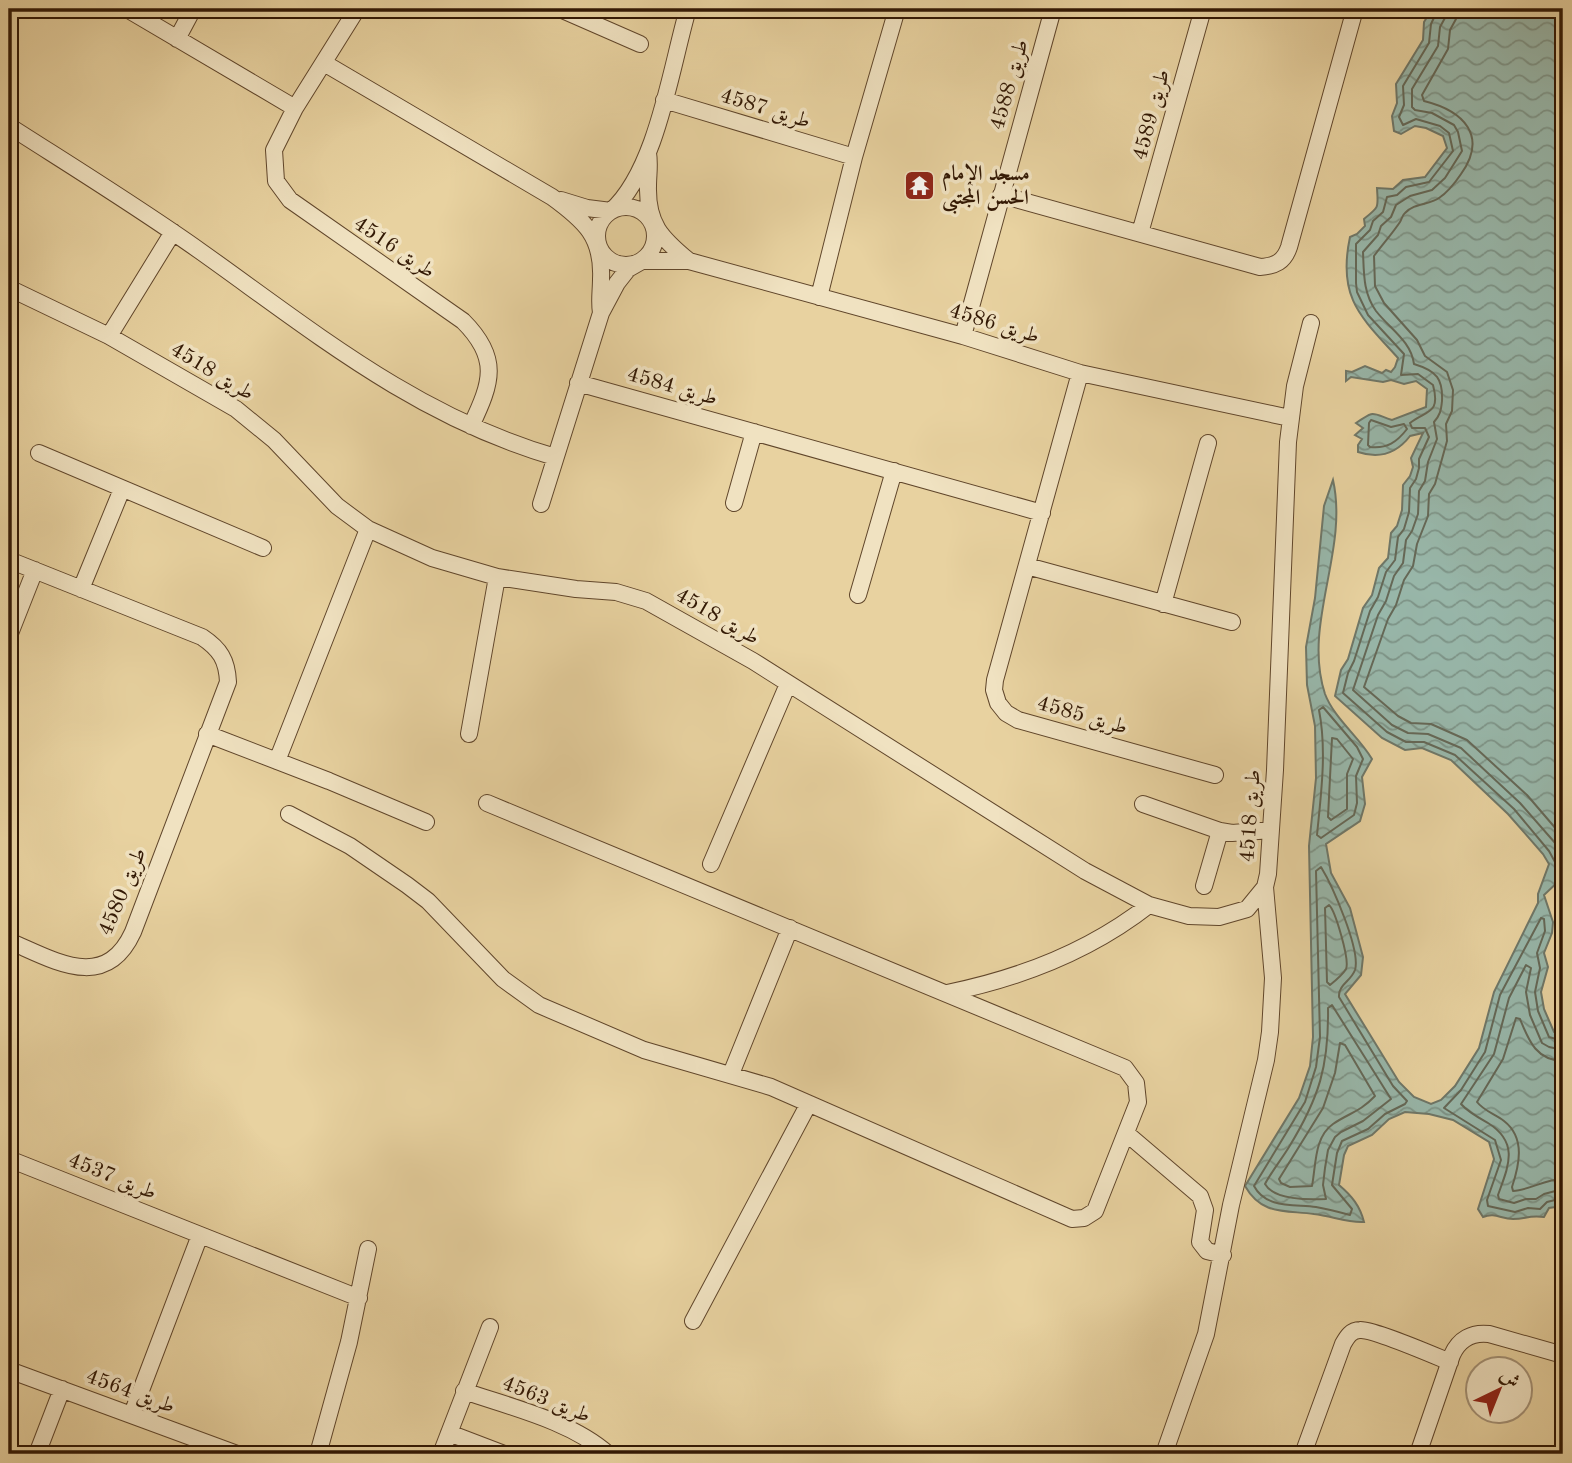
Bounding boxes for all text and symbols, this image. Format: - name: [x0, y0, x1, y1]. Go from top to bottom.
- street label: طريق 4588: [987, 37, 1034, 133]
- street label: طريق 4589: [1130, 67, 1175, 163]
- street label: طريق 4587: [717, 85, 813, 134]
- place label: مسجد الإمام الحسن المجتبى: [942, 162, 1030, 214]
- temple icon: مسجد الإمام الحسن المجتبى: [902, 169, 936, 203]
- street label: طريق 4516: [349, 213, 438, 284]
- street label: طريق 4586: [946, 300, 1042, 349]
- street label: طريق 4518: [166, 339, 257, 406]
- street label: طريق 4584: [624, 364, 720, 411]
- street label: طريق 4518: [671, 585, 763, 650]
- street label: طريق 4585: [1034, 693, 1130, 740]
- street label: طريق 4518: [1237, 769, 1266, 863]
- street label: طريق 4580: [95, 845, 152, 939]
- street label: طريق 4537: [65, 1150, 159, 1205]
- north arrow: [1464, 1354, 1534, 1424]
- street label: طريق 4564: [82, 1366, 177, 1419]
- text: ش: [1496, 1366, 1522, 1393]
- street label: طريق 4563: [499, 1373, 593, 1428]

